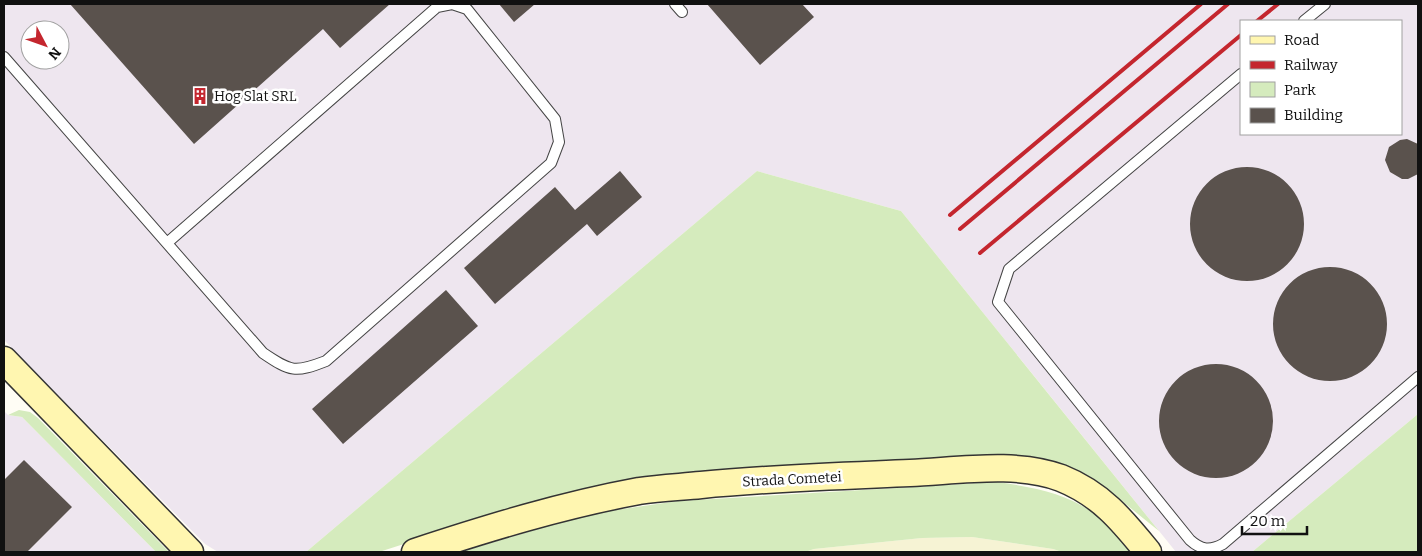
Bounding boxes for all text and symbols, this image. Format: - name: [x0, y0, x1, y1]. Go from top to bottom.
- north arrow: [20, 20, 70, 70]
- legend: [1240, 20, 1402, 135]
- text: Road: [1284, 31, 1319, 49]
- text: N: [44, 44, 64, 63]
- text: Railway: [1284, 56, 1338, 74]
- text: Park: [1284, 81, 1316, 99]
- building icon: Hog Slat SRL: [190, 86, 210, 106]
- place label: Hog Slat SRL: [214, 88, 297, 105]
- text: Building: [1284, 106, 1343, 124]
- street label: Strada Cometei: [742, 468, 842, 491]
- scale bar: [1242, 504, 1307, 536]
- text: 20 m: [1250, 512, 1286, 530]

